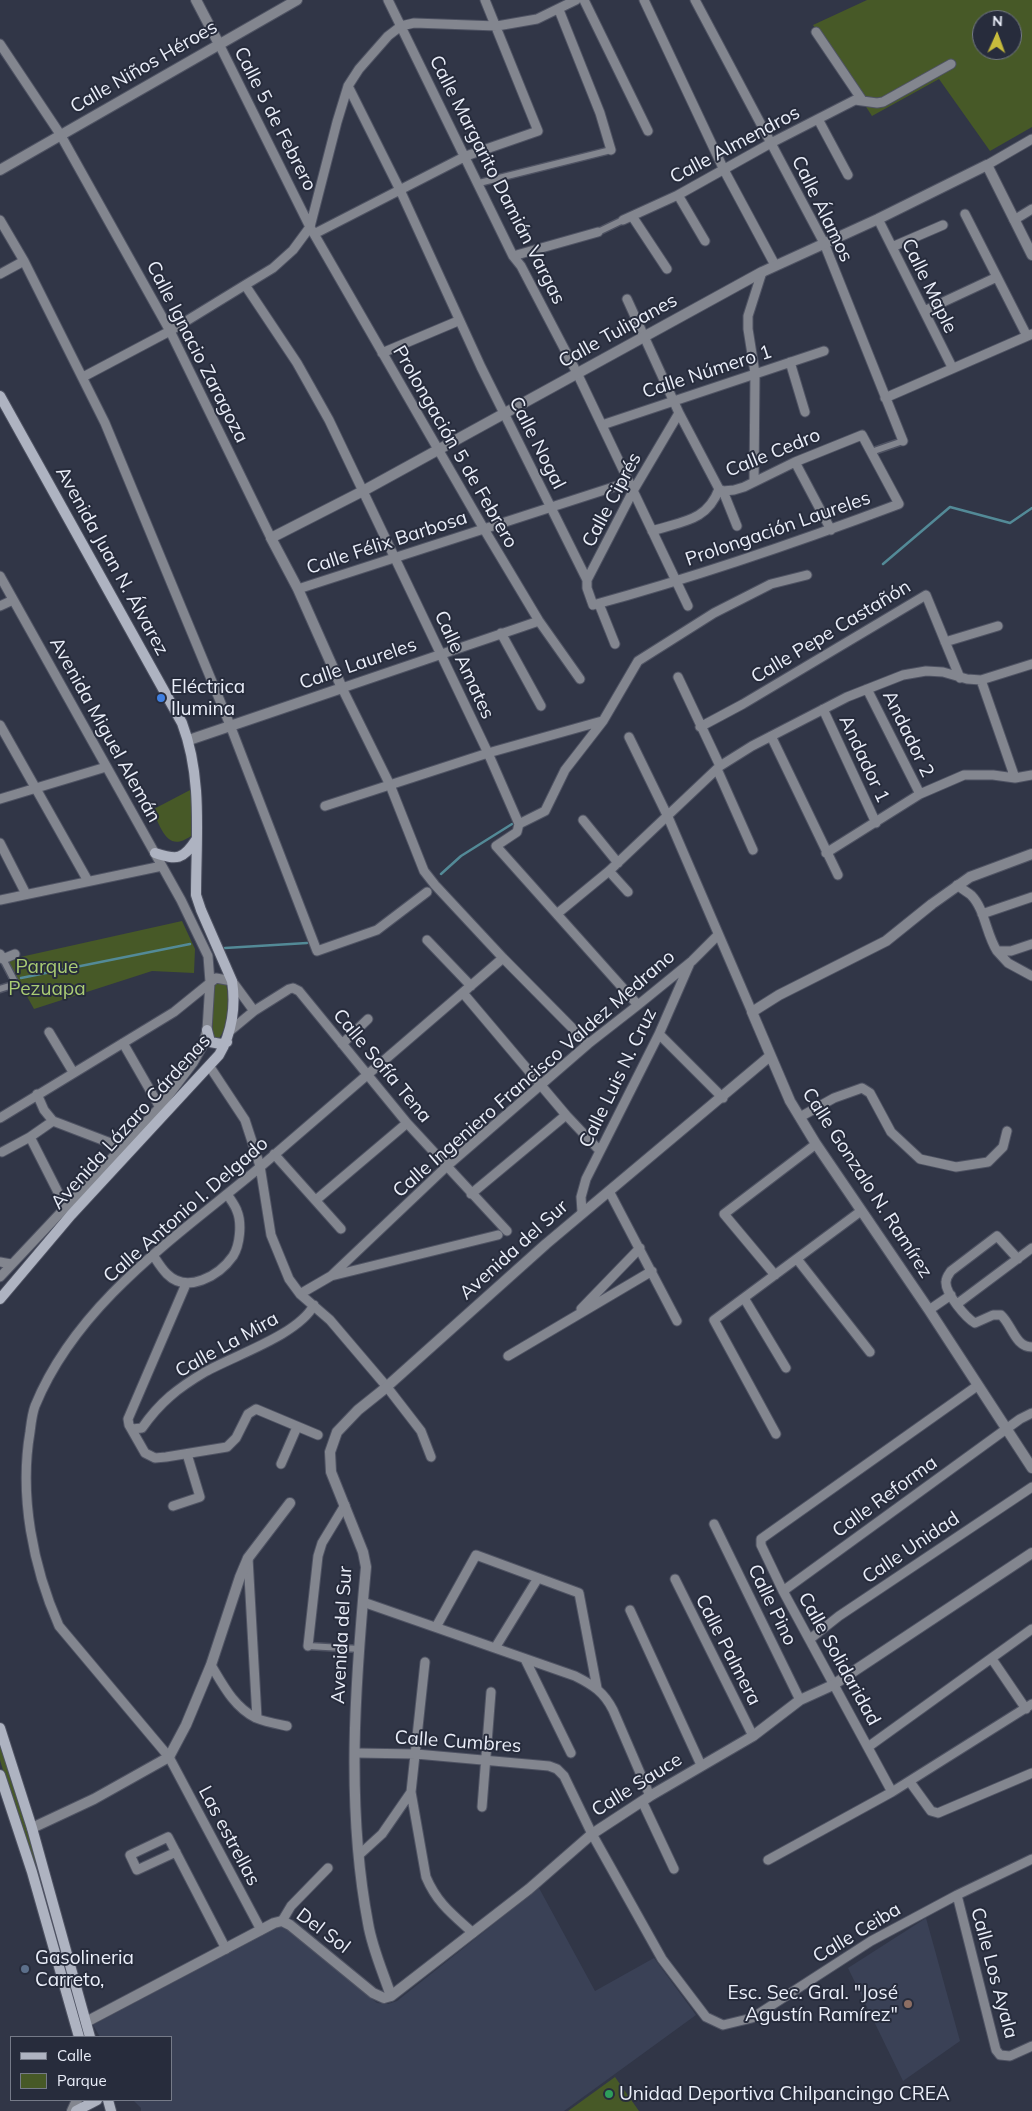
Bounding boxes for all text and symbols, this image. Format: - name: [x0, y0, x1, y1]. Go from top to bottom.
- north arrow: [972, 10, 1022, 60]
- text: N: [992, 12, 1003, 30]
- street label: Calle Niños Héroes: [67, 16, 221, 118]
- street label: Calle 5 de Febrero: [229, 43, 321, 195]
- street label: Calle Margarito Damián Vargas: [424, 52, 570, 308]
- street label: Calle Almendros: [666, 101, 804, 189]
- street label: Calle Álamos: [786, 152, 858, 266]
- street label: Calle Maple: [896, 235, 962, 337]
- street label: Calle Ignacio Zaragoza: [141, 257, 253, 447]
- street label: Calle Tulipanes: [555, 289, 681, 373]
- street label: Calle Número 1: [639, 340, 775, 404]
- street label: Prolongación 5 de Febrero: [388, 342, 522, 552]
- street label: Calle Nogal: [504, 393, 570, 493]
- street label: Calle Cedro: [722, 424, 824, 482]
- street label: Calle Ciprés: [578, 449, 646, 551]
- street label: Avenida Juan N. Álvarez: [51, 463, 173, 659]
- street label: Prolongación Laureles: [683, 487, 873, 571]
- street label: Calle Félix Barbosa: [304, 506, 470, 580]
- street label: Calle Pepe Castañón: [747, 575, 915, 689]
- street label: Calle Amates: [429, 607, 499, 723]
- street label: Avenida Miguel Alemán: [45, 633, 165, 827]
- street label: Calle Laureles: [296, 633, 420, 695]
- place label: Eléctrica Ilumina: [171, 676, 245, 720]
- street label: Andador 2: [877, 687, 939, 781]
- marker: Eléctrica Ilumina: [155, 692, 167, 704]
- street label: Andador 1: [834, 712, 894, 806]
- street label: Calle Ingeniero Francisco Valdez Medrano: [388, 945, 680, 1203]
- park label: Parque Pezuapa: [8, 956, 86, 1000]
- street label: Calle Luis N. Cruz: [574, 1004, 662, 1152]
- street label: Calle Sofía Tena: [328, 1005, 436, 1127]
- street label: Avenida Lázaro Cárdenas: [46, 1030, 216, 1214]
- street label: Calle Gonzalo N. Ramírez: [797, 1084, 937, 1282]
- street label: Calle Antonio I. Delgado: [99, 1132, 273, 1288]
- street label: Avenida del Sur: [455, 1195, 573, 1305]
- street label: Calle La Mira: [172, 1307, 282, 1383]
- street label: Calle Reforma: [828, 1451, 942, 1543]
- street label: Calle Unidad: [858, 1507, 964, 1589]
- street label: Calle Pino: [743, 1561, 801, 1649]
- street label: Avenida del Sur: [327, 1565, 357, 1705]
- street label: Calle Solidaridad: [793, 1589, 885, 1729]
- street label: Calle Palmera: [690, 1591, 766, 1709]
- street label: Calle Cumbres: [394, 1726, 522, 1758]
- street label: Calle Sauce: [588, 1748, 686, 1822]
- street label: Las estrellas: [193, 1782, 265, 1890]
- street label: Calle Ceiba: [809, 1898, 905, 1968]
- street label: Del Sol: [292, 1903, 354, 1959]
- street label: Calle Los Ayala: [966, 1905, 1022, 2041]
- place label: Gasolineria Carreto,: [35, 1947, 134, 1991]
- marker: Gasolineria Carreto,: [19, 1963, 31, 1975]
- place label: Esc. Sec. Gral. "José Agustín Ramírez": [727, 1982, 898, 2026]
- marker: Esc. Sec. Gral. "José Agustín Ramírez": [902, 1998, 914, 2010]
- legend: [10, 2036, 172, 2101]
- text: Calle: [57, 2046, 91, 2065]
- text: Parque: [57, 2071, 107, 2090]
- place label: Unidad Deportiva Chilpancingo CREA: [619, 2083, 950, 2105]
- marker: Unidad Deportiva Chilpancingo CREA: [603, 2088, 615, 2100]

